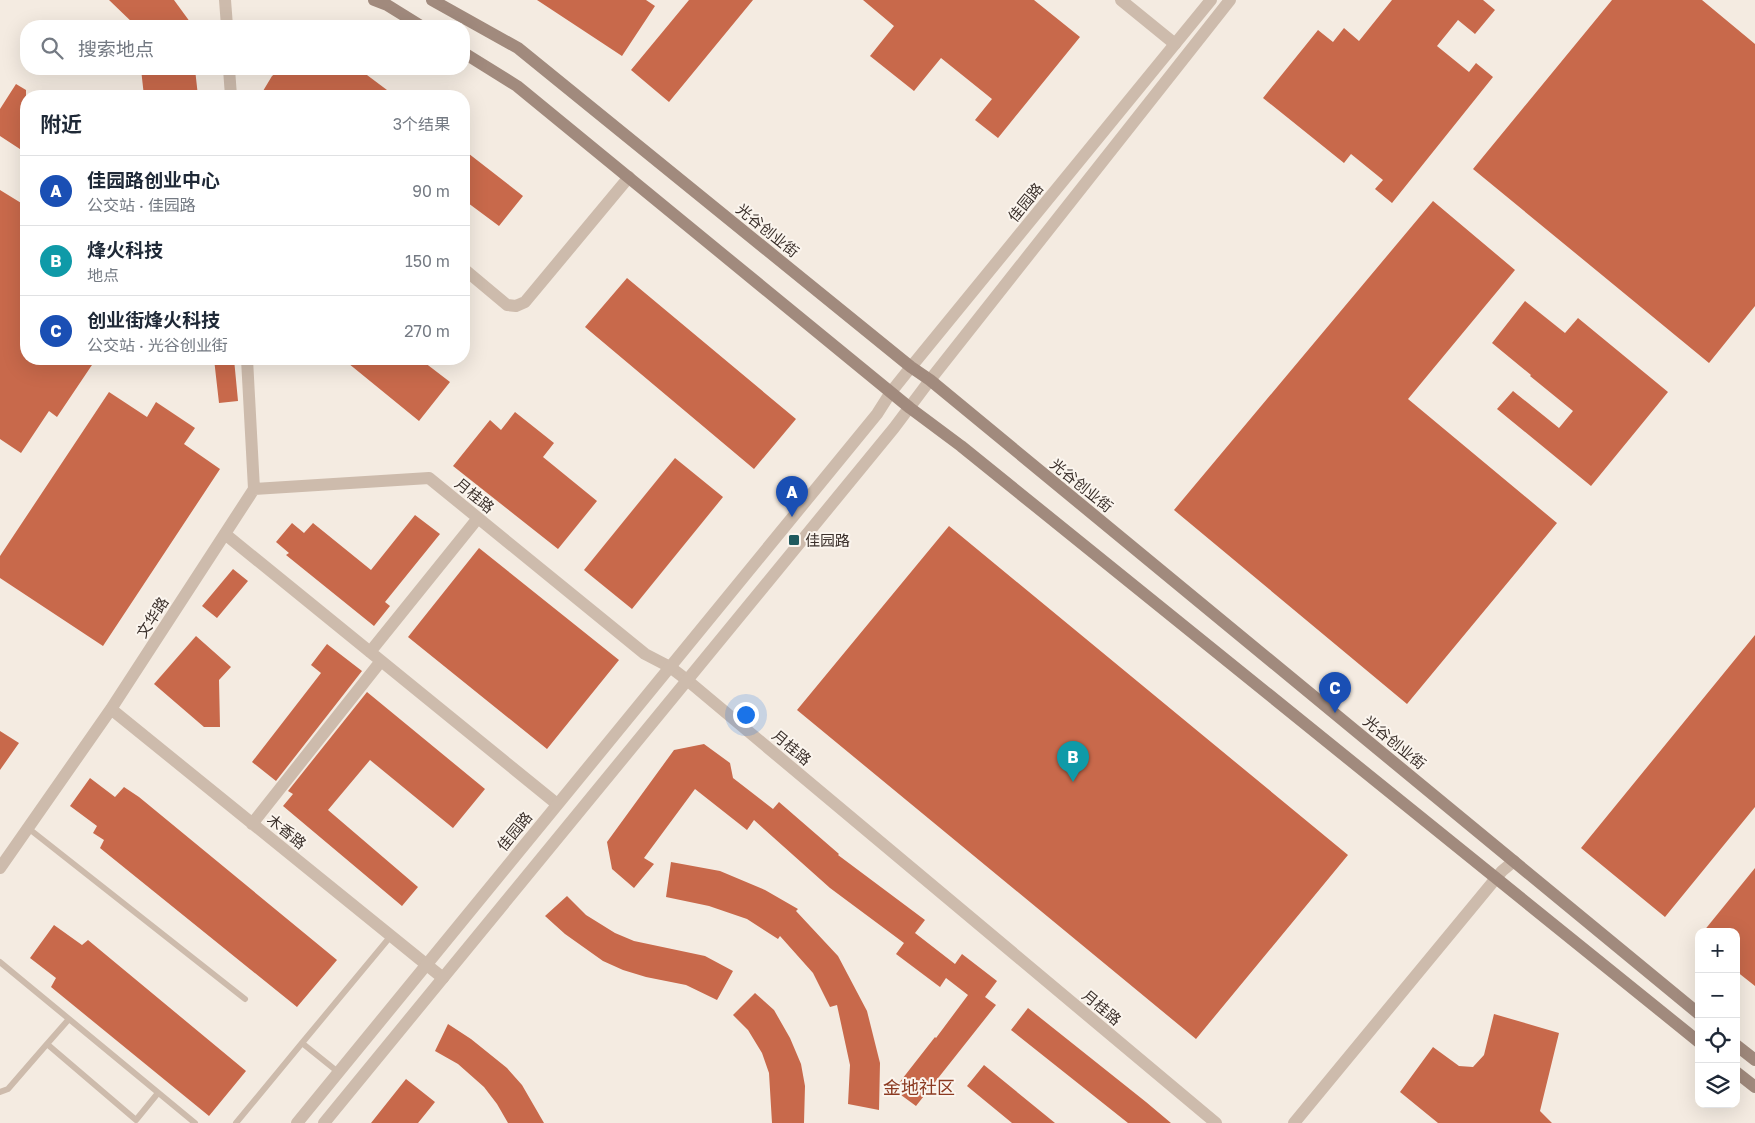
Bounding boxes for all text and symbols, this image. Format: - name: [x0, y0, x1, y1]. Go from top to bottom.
- search box: [20, 20, 470, 75]
- icon: search: [38, 34, 66, 62]
- text: 搜索地点: [78, 37, 154, 60]
- text: 附近: [40, 111, 82, 137]
- text: 3个结果: [393, 114, 450, 134]
- text: 佳园路创业中心: [87, 168, 220, 191]
- street label: 佳园路: [1004, 179, 1046, 225]
- text: A: [50, 181, 62, 201]
- text: 90 m: [412, 181, 450, 201]
- text: 公交站 · 佳园路: [87, 195, 196, 215]
- street label: 光谷创业街: [733, 199, 803, 261]
- text: 烽火科技: [87, 238, 163, 261]
- text: B: [50, 251, 62, 271]
- text: 150 m: [405, 251, 450, 271]
- text: 地点: [87, 265, 119, 285]
- text: 创业街烽火科技: [87, 308, 220, 331]
- text: C: [50, 321, 62, 341]
- text: 270 m: [404, 321, 450, 341]
- text: 公交站 · 光谷创业街: [87, 335, 228, 355]
- street label: 光谷创业街: [1047, 454, 1117, 516]
- street label: 月桂路: [452, 474, 498, 516]
- pin: A: [776, 476, 808, 517]
- place label: 佳园路: [805, 531, 850, 549]
- marker: 佳园路: [787, 533, 801, 547]
- street label: 文华路: [132, 593, 172, 641]
- pin: C: [1319, 672, 1351, 713]
- your location: [733, 702, 759, 728]
- street label: 光谷创业街: [1360, 711, 1430, 773]
- street label: 月桂路: [769, 726, 815, 768]
- pin: B: [1057, 741, 1089, 782]
- street label: 佳园路: [493, 808, 535, 854]
- street label: 木香路: [264, 810, 310, 852]
- map controls: [1695, 928, 1740, 1108]
- button: +: [1695, 928, 1740, 973]
- button: −: [1695, 973, 1740, 1018]
- street label: 月桂路: [1079, 986, 1125, 1028]
- button: locate: [1695, 1018, 1740, 1063]
- button: layers: [1695, 1063, 1740, 1108]
- district label: 金地社区: [883, 1076, 955, 1098]

